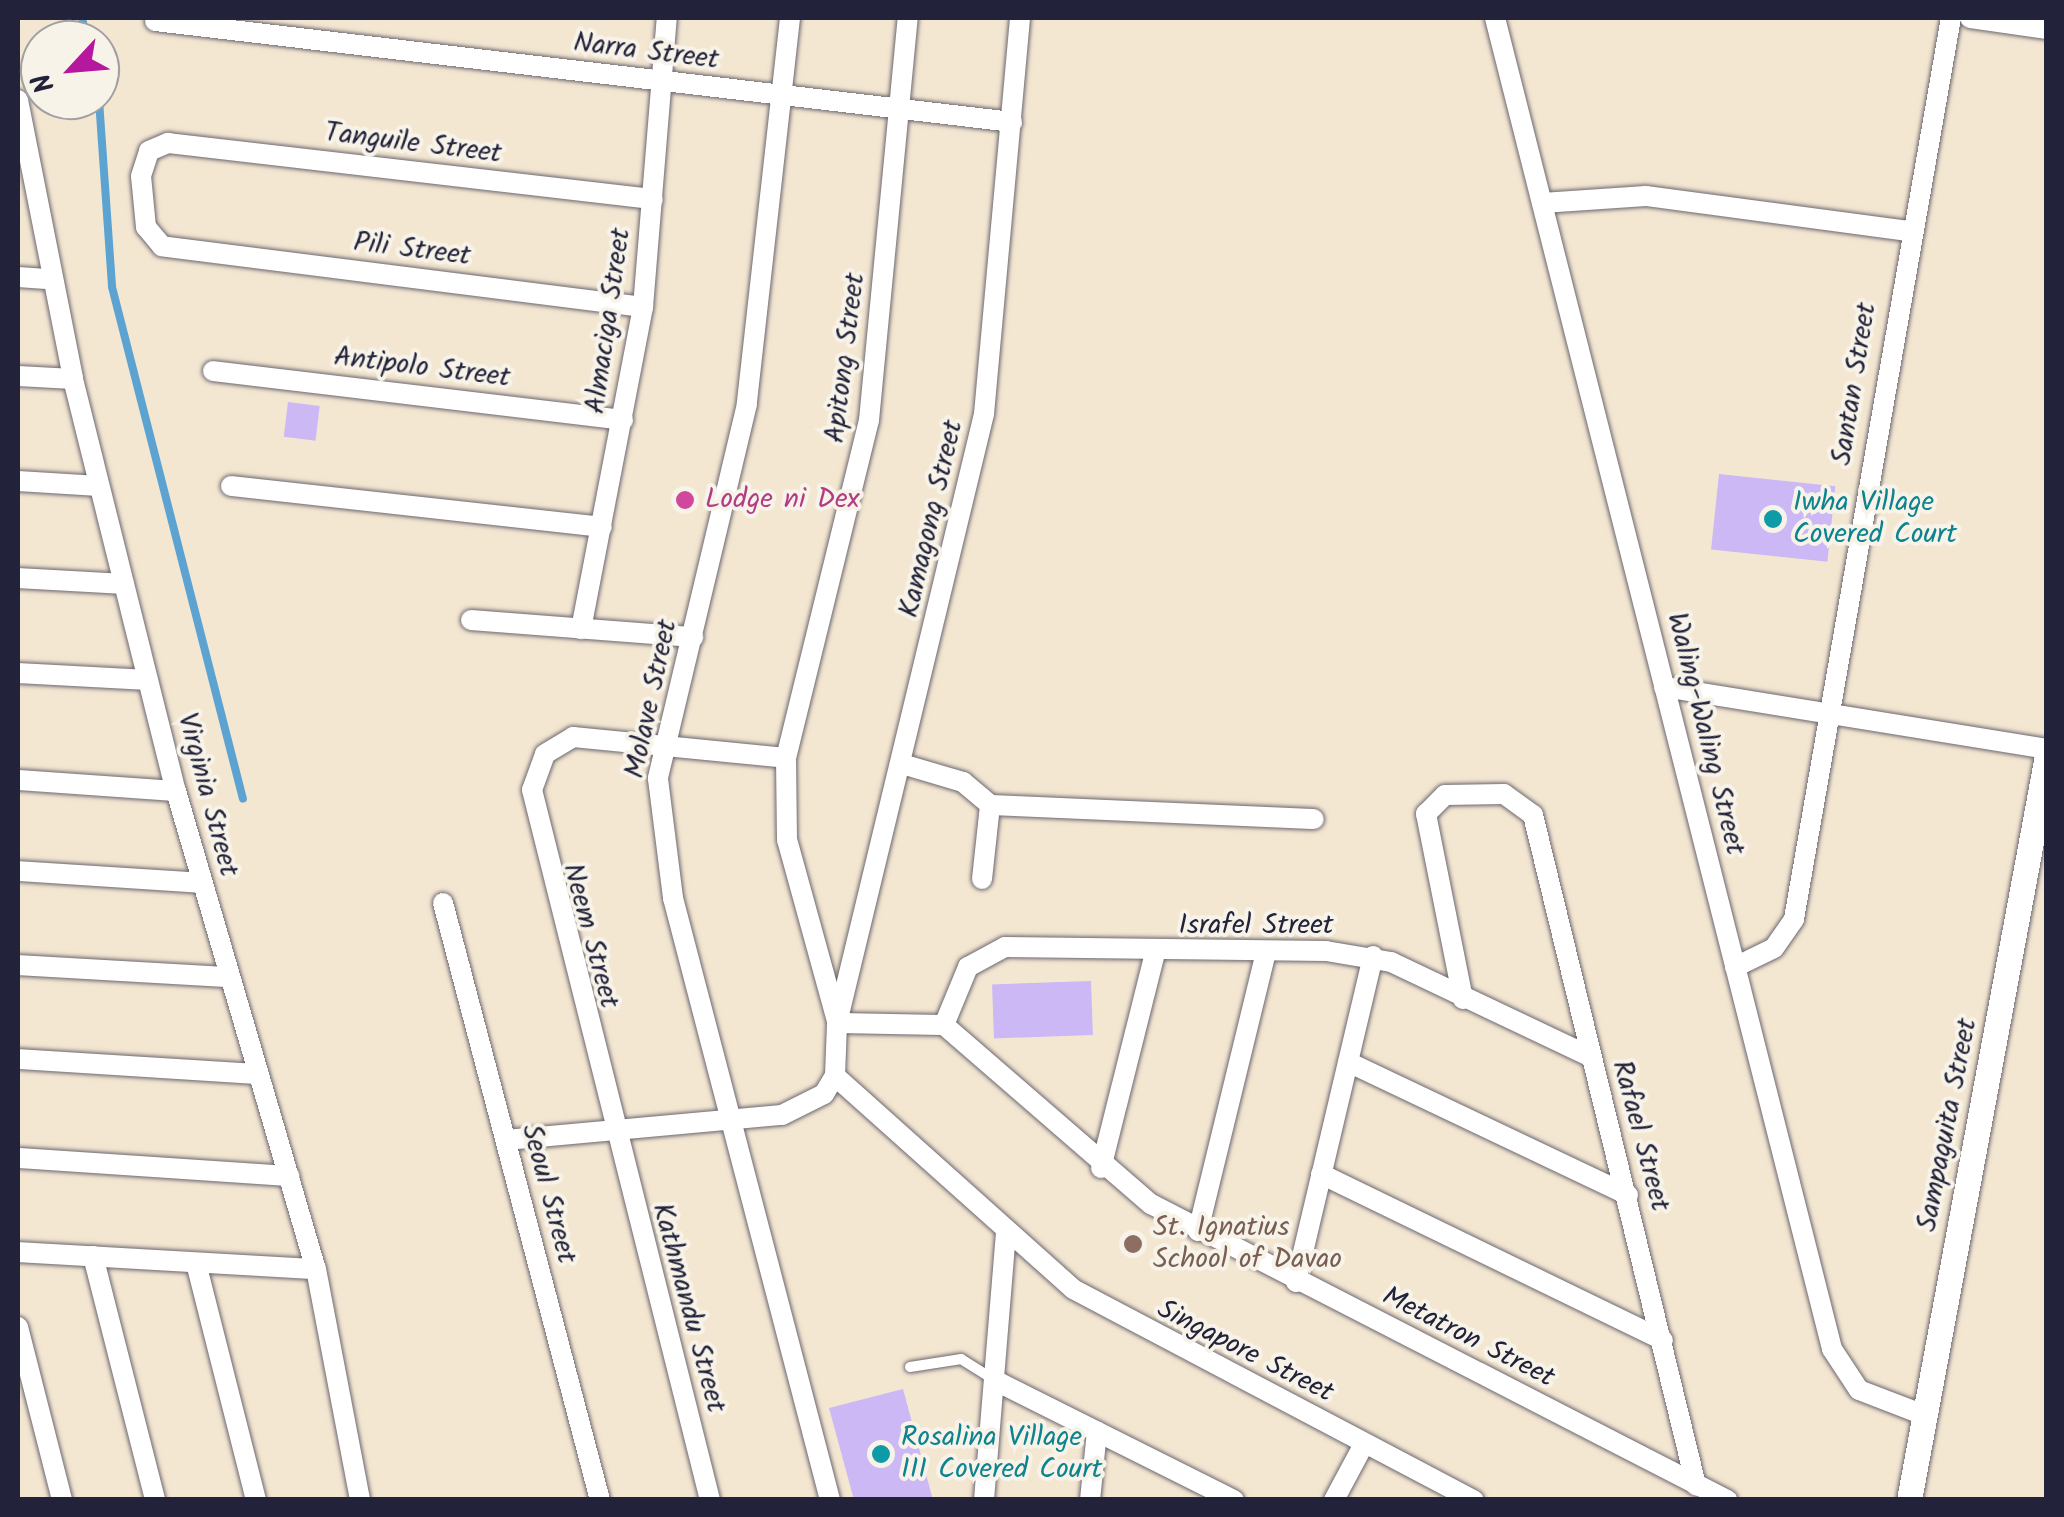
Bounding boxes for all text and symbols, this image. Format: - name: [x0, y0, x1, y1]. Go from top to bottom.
- north arrow: [20, 20, 120, 120]
- street label: Narra Street: [572, 26, 720, 78]
- text: N: [20, 65, 68, 100]
- street label: Tanguile Street: [323, 116, 503, 172]
- street label: Pili Street: [352, 226, 472, 274]
- street label: Almaciga Street: [579, 226, 639, 416]
- street label: Apitong Street: [819, 271, 873, 445]
- street label: Santan Street: [1826, 300, 1884, 468]
- street label: Antipolo Street: [332, 341, 512, 395]
- street label: Kamagong Street: [893, 417, 971, 621]
- place label: Lodge ni Dex: [705, 483, 860, 517]
- place label: Iwha Village Covered Court: [1793, 486, 1957, 552]
- marker: Lodge ni Dex: [674, 489, 696, 511]
- marker: Iwha Village Covered Court: [1762, 508, 1784, 530]
- street label: Waling-Waling Street: [1659, 609, 1751, 859]
- street label: Molave Street: [619, 617, 685, 781]
- street label: Virginia Street: [169, 710, 245, 880]
- street label: Neem Street: [555, 860, 625, 1012]
- street label: Israfel Street: [1178, 909, 1334, 943]
- street label: Sampaguita Street: [1911, 1016, 1985, 1234]
- street label: Rafael Street: [1604, 1057, 1676, 1215]
- street label: Seoul Street: [513, 1121, 583, 1267]
- street label: Kathmandu Street: [644, 1200, 732, 1416]
- place label: St. Ignatius School of Davao: [1153, 1211, 1342, 1277]
- marker: St. Ignatius School of Davao: [1122, 1233, 1144, 1255]
- street label: Metatron Street: [1376, 1280, 1560, 1396]
- street label: Singapore Street: [1151, 1293, 1339, 1411]
- place label: Rosalina Village III Covered Court: [901, 1421, 1102, 1487]
- marker: Rosalina Village III Covered Court: [870, 1443, 892, 1465]

